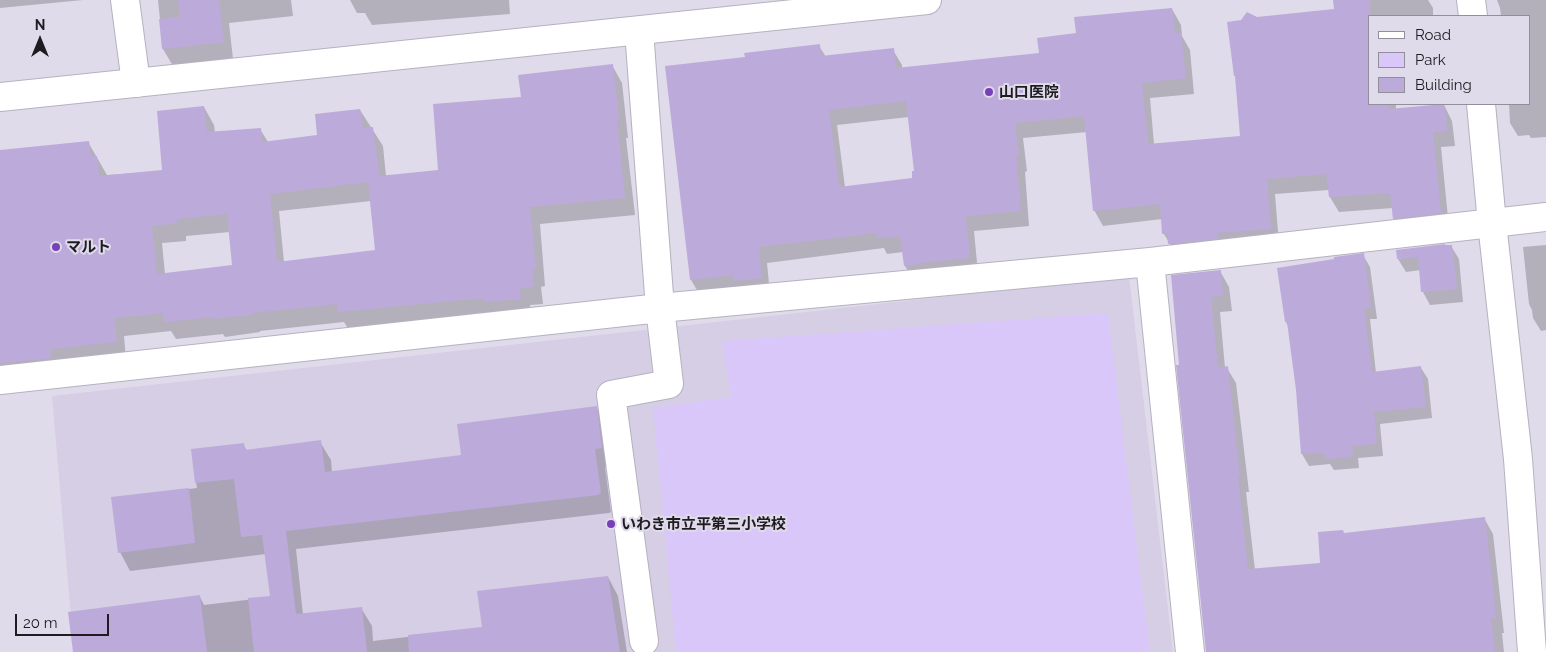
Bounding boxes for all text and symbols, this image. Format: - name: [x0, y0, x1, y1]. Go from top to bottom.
- north arrow: [15, 15, 65, 65]
- legend: [1368, 15, 1531, 105]
- text: N: [35, 17, 45, 33]
- text: Road: [1415, 26, 1451, 44]
- text: Park: [1415, 51, 1446, 69]
- text: Building: [1415, 76, 1472, 94]
- place label: 山口医院: [999, 83, 1059, 101]
- marker: 山口医院: [983, 86, 995, 98]
- place label: マルト: [66, 238, 111, 256]
- marker: マルト: [50, 241, 62, 253]
- place label: いわき市立平第三小学校: [621, 515, 786, 533]
- marker: いわき市立平第三小学校: [605, 518, 617, 530]
- scale bar: [18, 604, 111, 636]
- text: 20 m: [23, 614, 58, 632]

